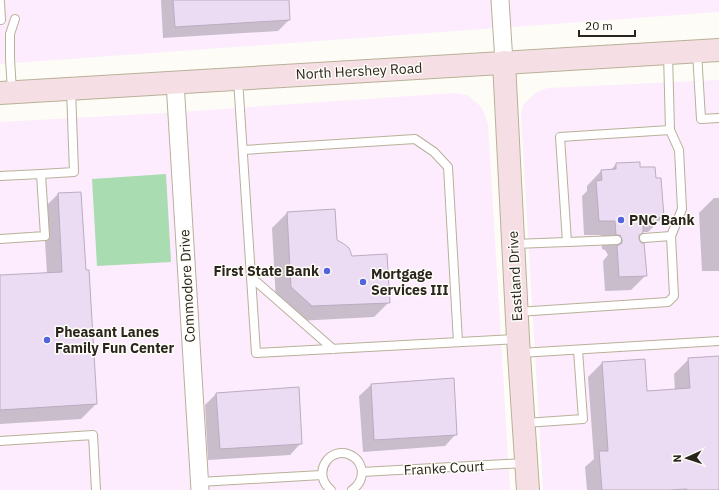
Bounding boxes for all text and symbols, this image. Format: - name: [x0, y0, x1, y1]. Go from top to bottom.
- scale bar: [579, 12, 635, 38]
- text: 20 m: [585, 18, 613, 33]
- street label: North Hershey Road: [295, 59, 423, 83]
- place label: PNC Bank: [629, 211, 695, 229]
- marker: PNC Bank: [616, 215, 626, 225]
- street label: Commodore Drive: [175, 229, 199, 343]
- street label: Eastland Drive: [504, 230, 526, 322]
- place label: First State Bank: [213, 262, 320, 280]
- place label: Mortgage Services III: [371, 265, 448, 299]
- marker: First State Bank: [322, 266, 332, 276]
- marker: Mortgage Services III: [358, 277, 368, 287]
- place label: Pheasant Lanes Family Fun Center: [55, 323, 174, 357]
- marker: Pheasant Lanes Family Fun Center: [42, 335, 52, 345]
- north arrow: [667, 438, 707, 478]
- text: N: [670, 454, 684, 463]
- street label: Franke Court: [403, 457, 485, 479]

